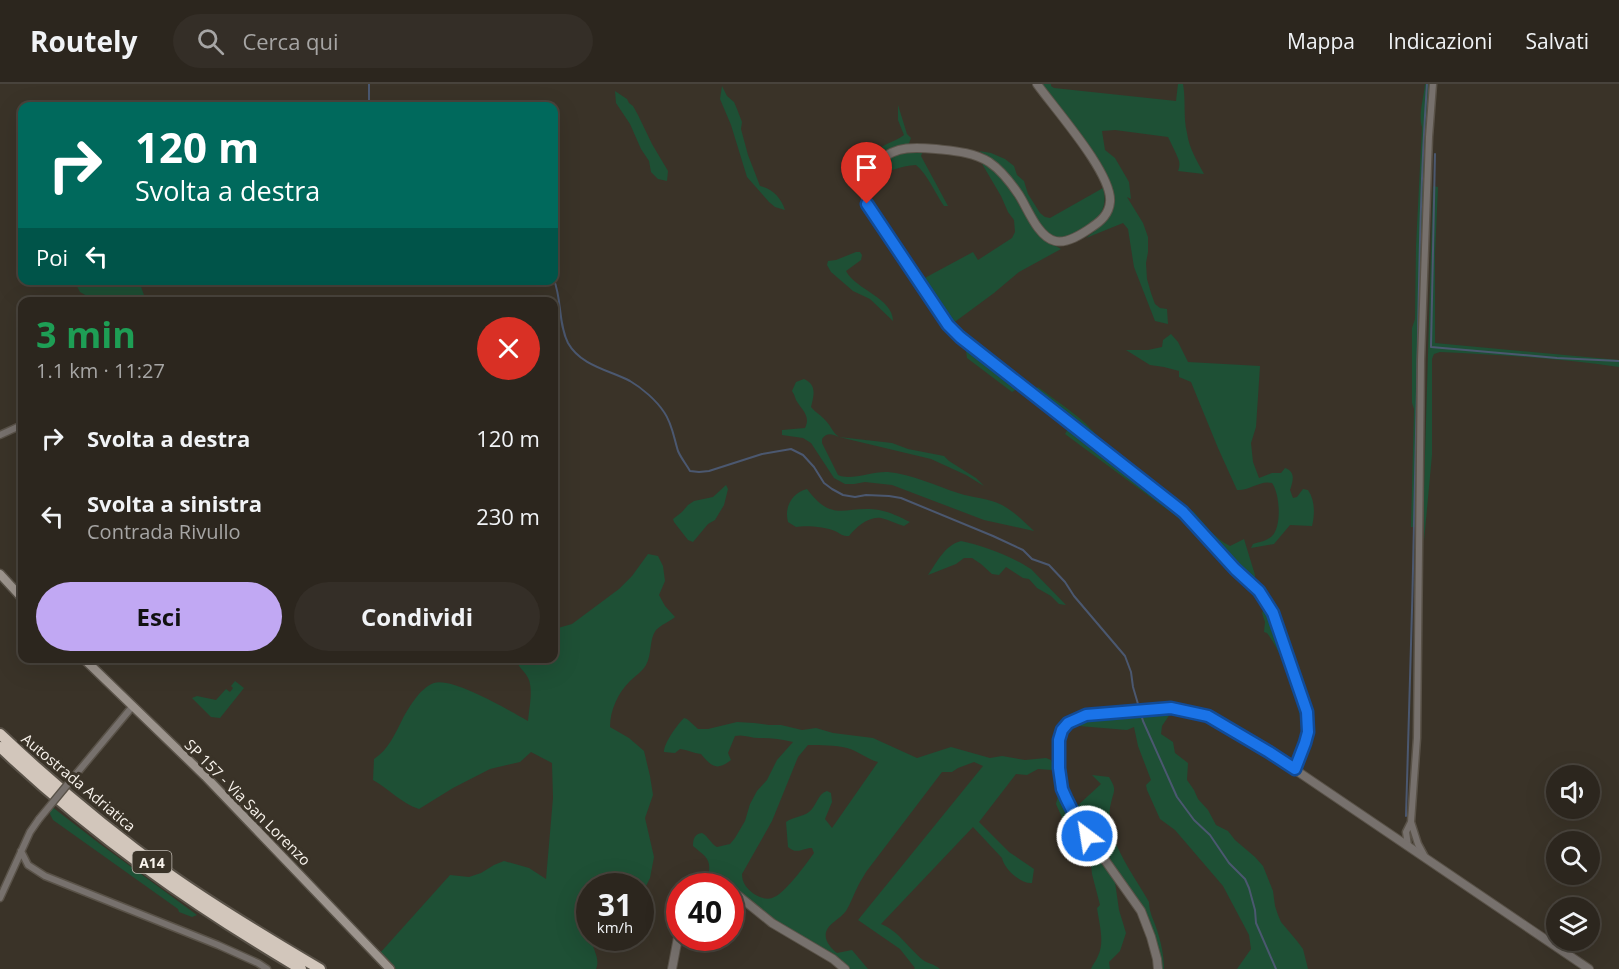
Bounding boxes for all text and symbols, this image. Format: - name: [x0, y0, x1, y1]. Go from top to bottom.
- search box: [173, 14, 593, 68]
- text: Routely: [30, 22, 137, 60]
- icon: search: [194, 25, 227, 58]
- text: Cerca qui: [242, 26, 339, 56]
- text: Mappa: [1287, 27, 1355, 55]
- text: Indicazioni: [1388, 27, 1493, 55]
- text: Salvati: [1526, 27, 1589, 55]
- text: 120 m: [135, 118, 259, 175]
- icon: right: [36, 126, 114, 204]
- pin: [841, 142, 892, 204]
- icon: arrive: [850, 151, 883, 184]
- text: Svolta a destra: [135, 172, 320, 209]
- icon: left: [80, 240, 113, 273]
- text: Poi: [36, 242, 68, 272]
- text: 3 min: [36, 310, 136, 359]
- button: close: [477, 317, 540, 380]
- text: 1.1 km · 11:27: [36, 357, 165, 384]
- icon: right: [36, 422, 69, 455]
- text: Svolta a destra: [87, 423, 250, 453]
- text: 120 m: [476, 423, 540, 453]
- text: Svolta a sinistra: [87, 488, 262, 518]
- icon: left: [36, 500, 69, 533]
- text: 230 m: [476, 501, 540, 531]
- text: Contrada Rivullo: [87, 518, 241, 545]
- button: Esci: [36, 582, 282, 651]
- button: Condividi: [294, 582, 540, 651]
- street label: Autostrada Adriatica: [18, 728, 140, 836]
- street label: SP 157 - Via San Lorenzo: [181, 735, 315, 869]
- map controls: [1546, 765, 1600, 951]
- button: sound: [1546, 765, 1600, 819]
- position arrow: [1055, 804, 1119, 868]
- button: search: [1546, 831, 1600, 885]
- road number: A14: [132, 851, 172, 873]
- speed limit sign: 40: [666, 873, 744, 951]
- text: 31: [598, 884, 632, 925]
- button: layers: [1546, 897, 1600, 951]
- text: km/h: [597, 917, 633, 937]

